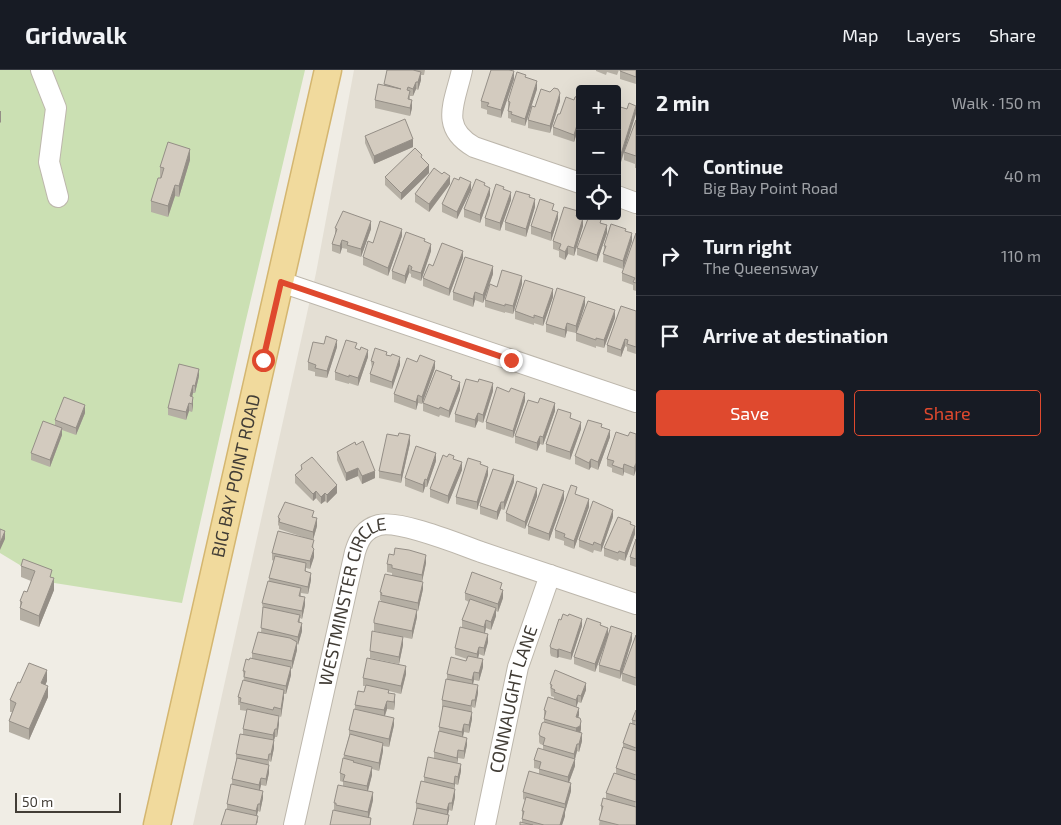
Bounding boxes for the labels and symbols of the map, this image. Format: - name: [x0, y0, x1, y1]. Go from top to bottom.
- route start: [252, 349, 275, 372]
- route end: [500, 349, 523, 372]
- street label: BIG BAY POINT ROAD: [206, 392, 264, 559]
- street label: WESTMINSTER CIRCLE: [313, 512, 388, 688]
- street label: CONNAUGHT LANE: [484, 622, 542, 775]
- scale bar: [15, 790, 121, 813]

